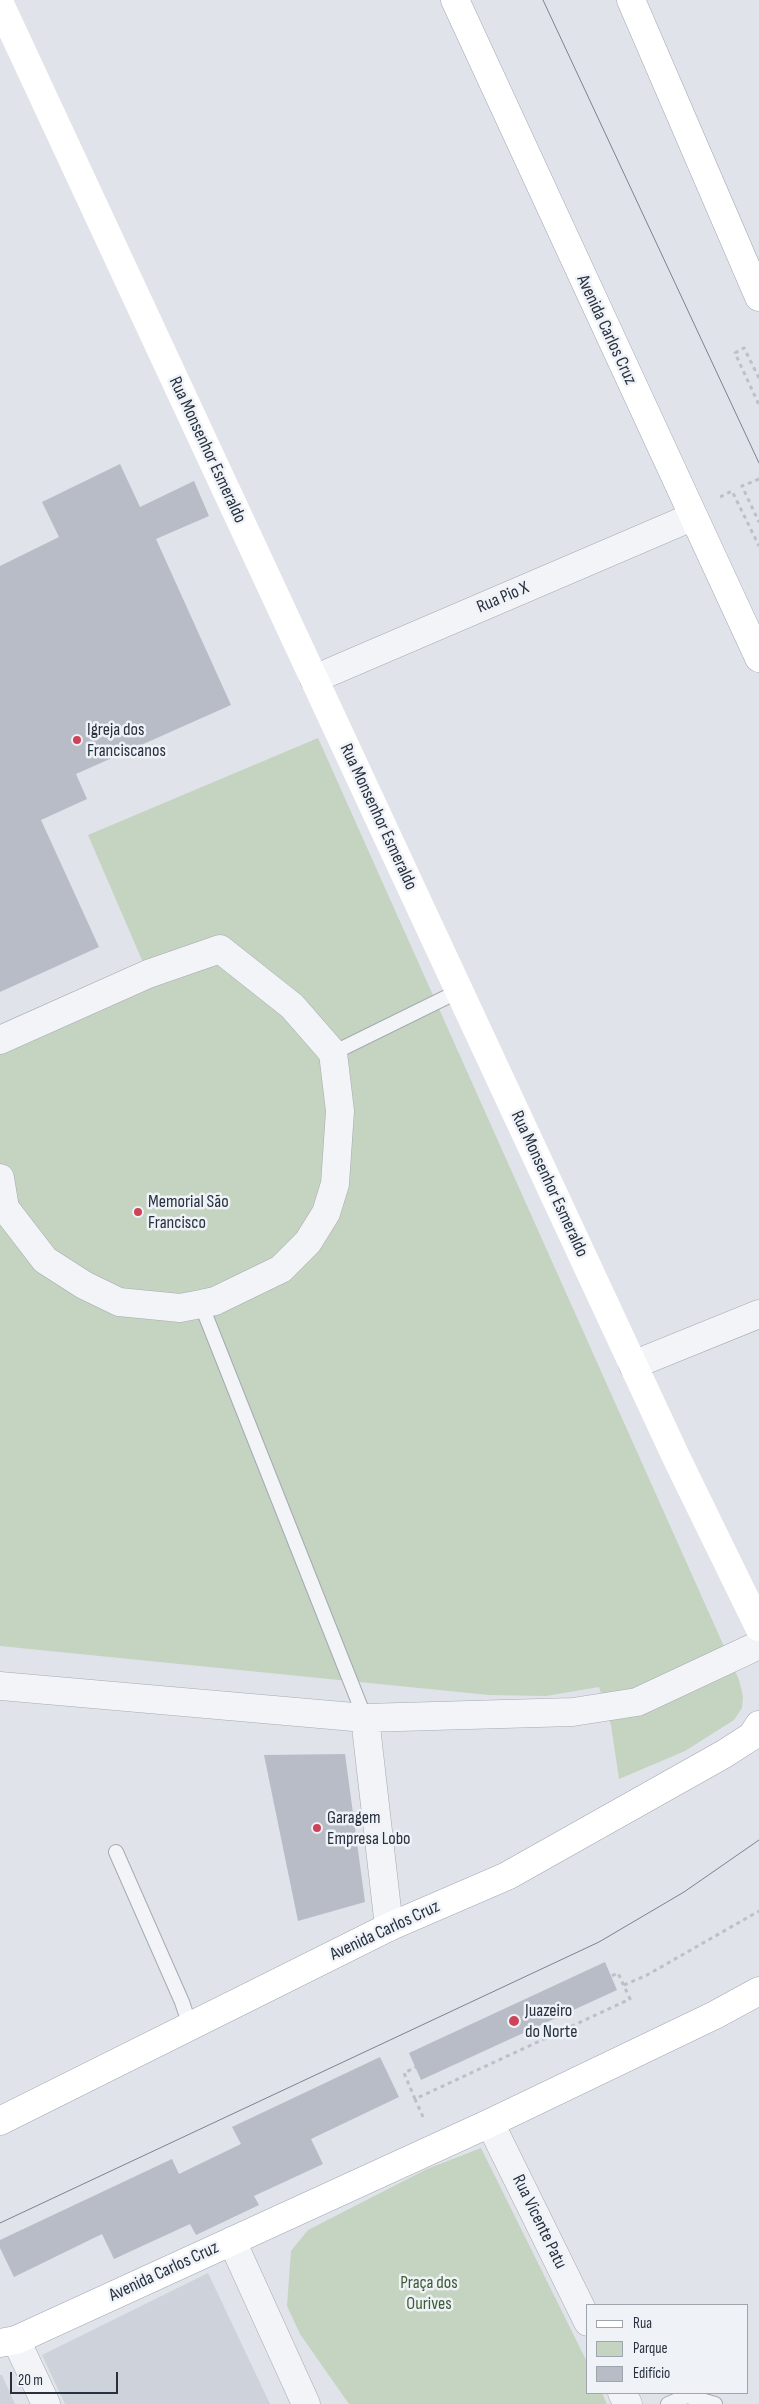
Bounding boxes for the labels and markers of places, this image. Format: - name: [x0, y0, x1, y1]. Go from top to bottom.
- place label: Igreja dos Franciscanos: [87, 719, 166, 762]
- marker: Igreja dos Franciscanos: [71, 734, 83, 746]
- place label: Memorial São Francisco: [148, 1191, 229, 1234]
- marker: Memorial São Francisco: [132, 1206, 144, 1218]
- place label: Garagem Empresa Lobo: [327, 1807, 411, 1850]
- marker: Garagem Empresa Lobo: [311, 1822, 323, 1834]
- place label: Juazeiro do Norte: [525, 2000, 577, 2042]
- marker: Juazeiro do Norte: [507, 2014, 521, 2028]

